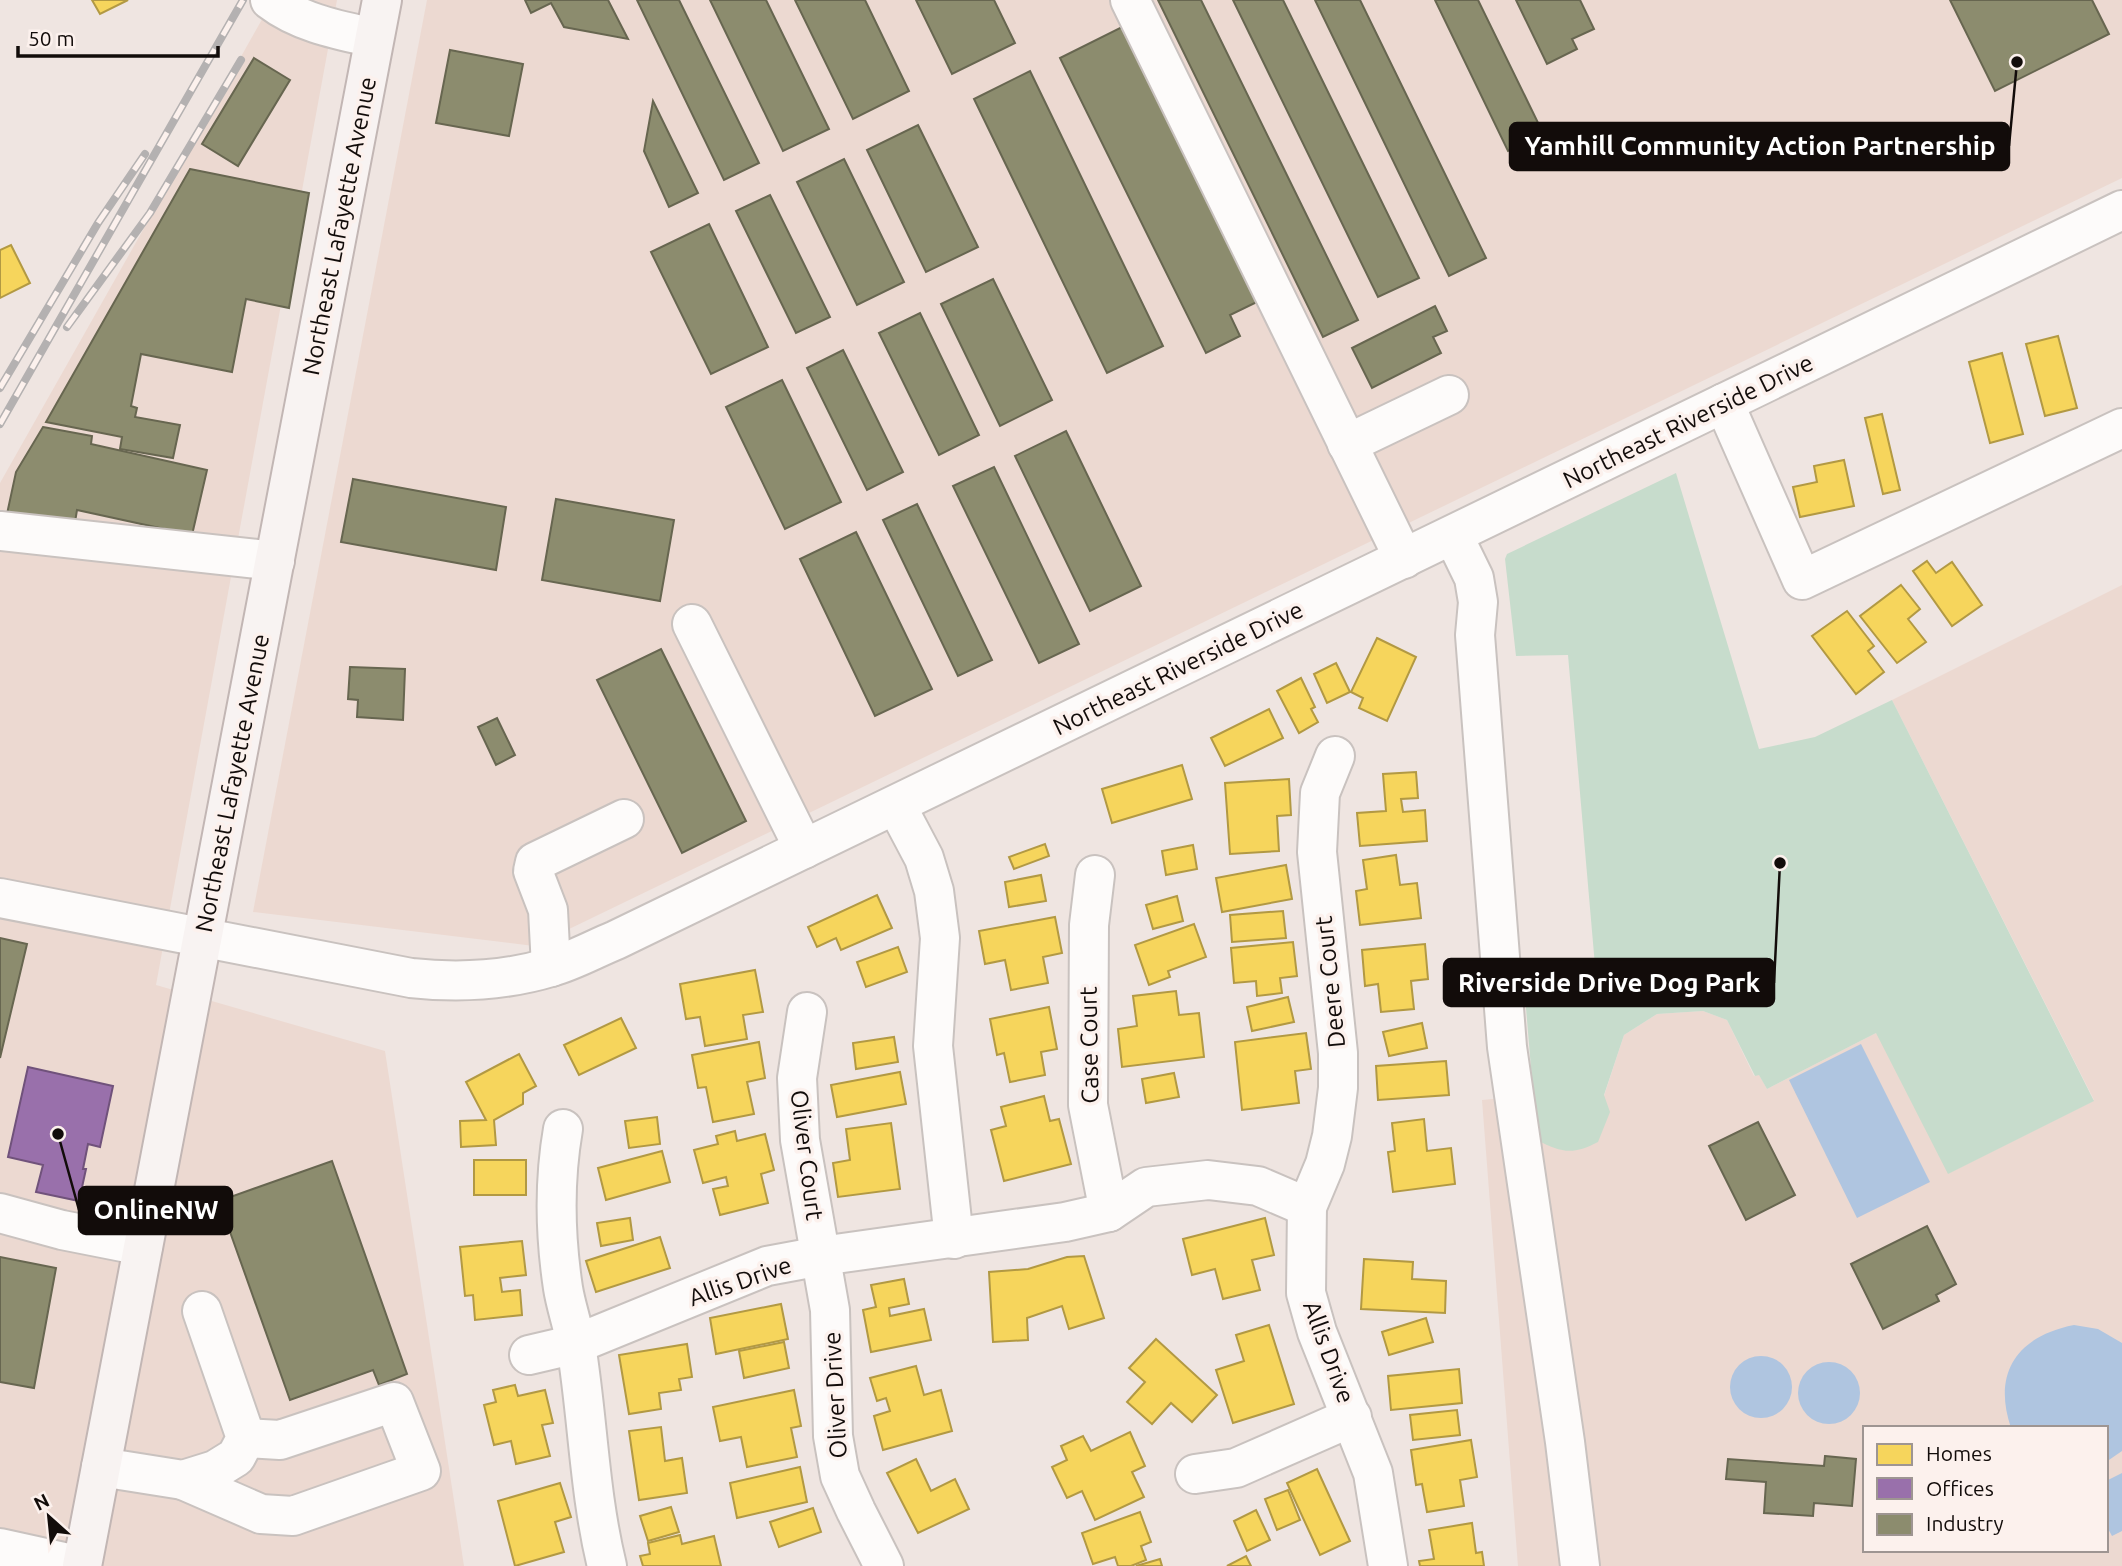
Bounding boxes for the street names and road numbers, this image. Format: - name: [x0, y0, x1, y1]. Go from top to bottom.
- street label: Northeast Lafayette Avenue: [297, 74, 381, 378]
- street label: Northeast Riverside Drive: [1559, 349, 1817, 493]
- street label: Northeast Riverside Drive: [1049, 596, 1307, 740]
- street label: Northeast Lafayette Avenue: [190, 631, 274, 935]
- street label: Deere Court: [1310, 914, 1350, 1049]
- street label: Case Court: [1074, 986, 1104, 1104]
- street label: Oliver Court: [786, 1088, 828, 1222]
- street label: Allis Drive: [685, 1251, 795, 1311]
- street label: Allis Drive: [1298, 1297, 1360, 1407]
- street label: Oliver Drive: [818, 1331, 852, 1459]

